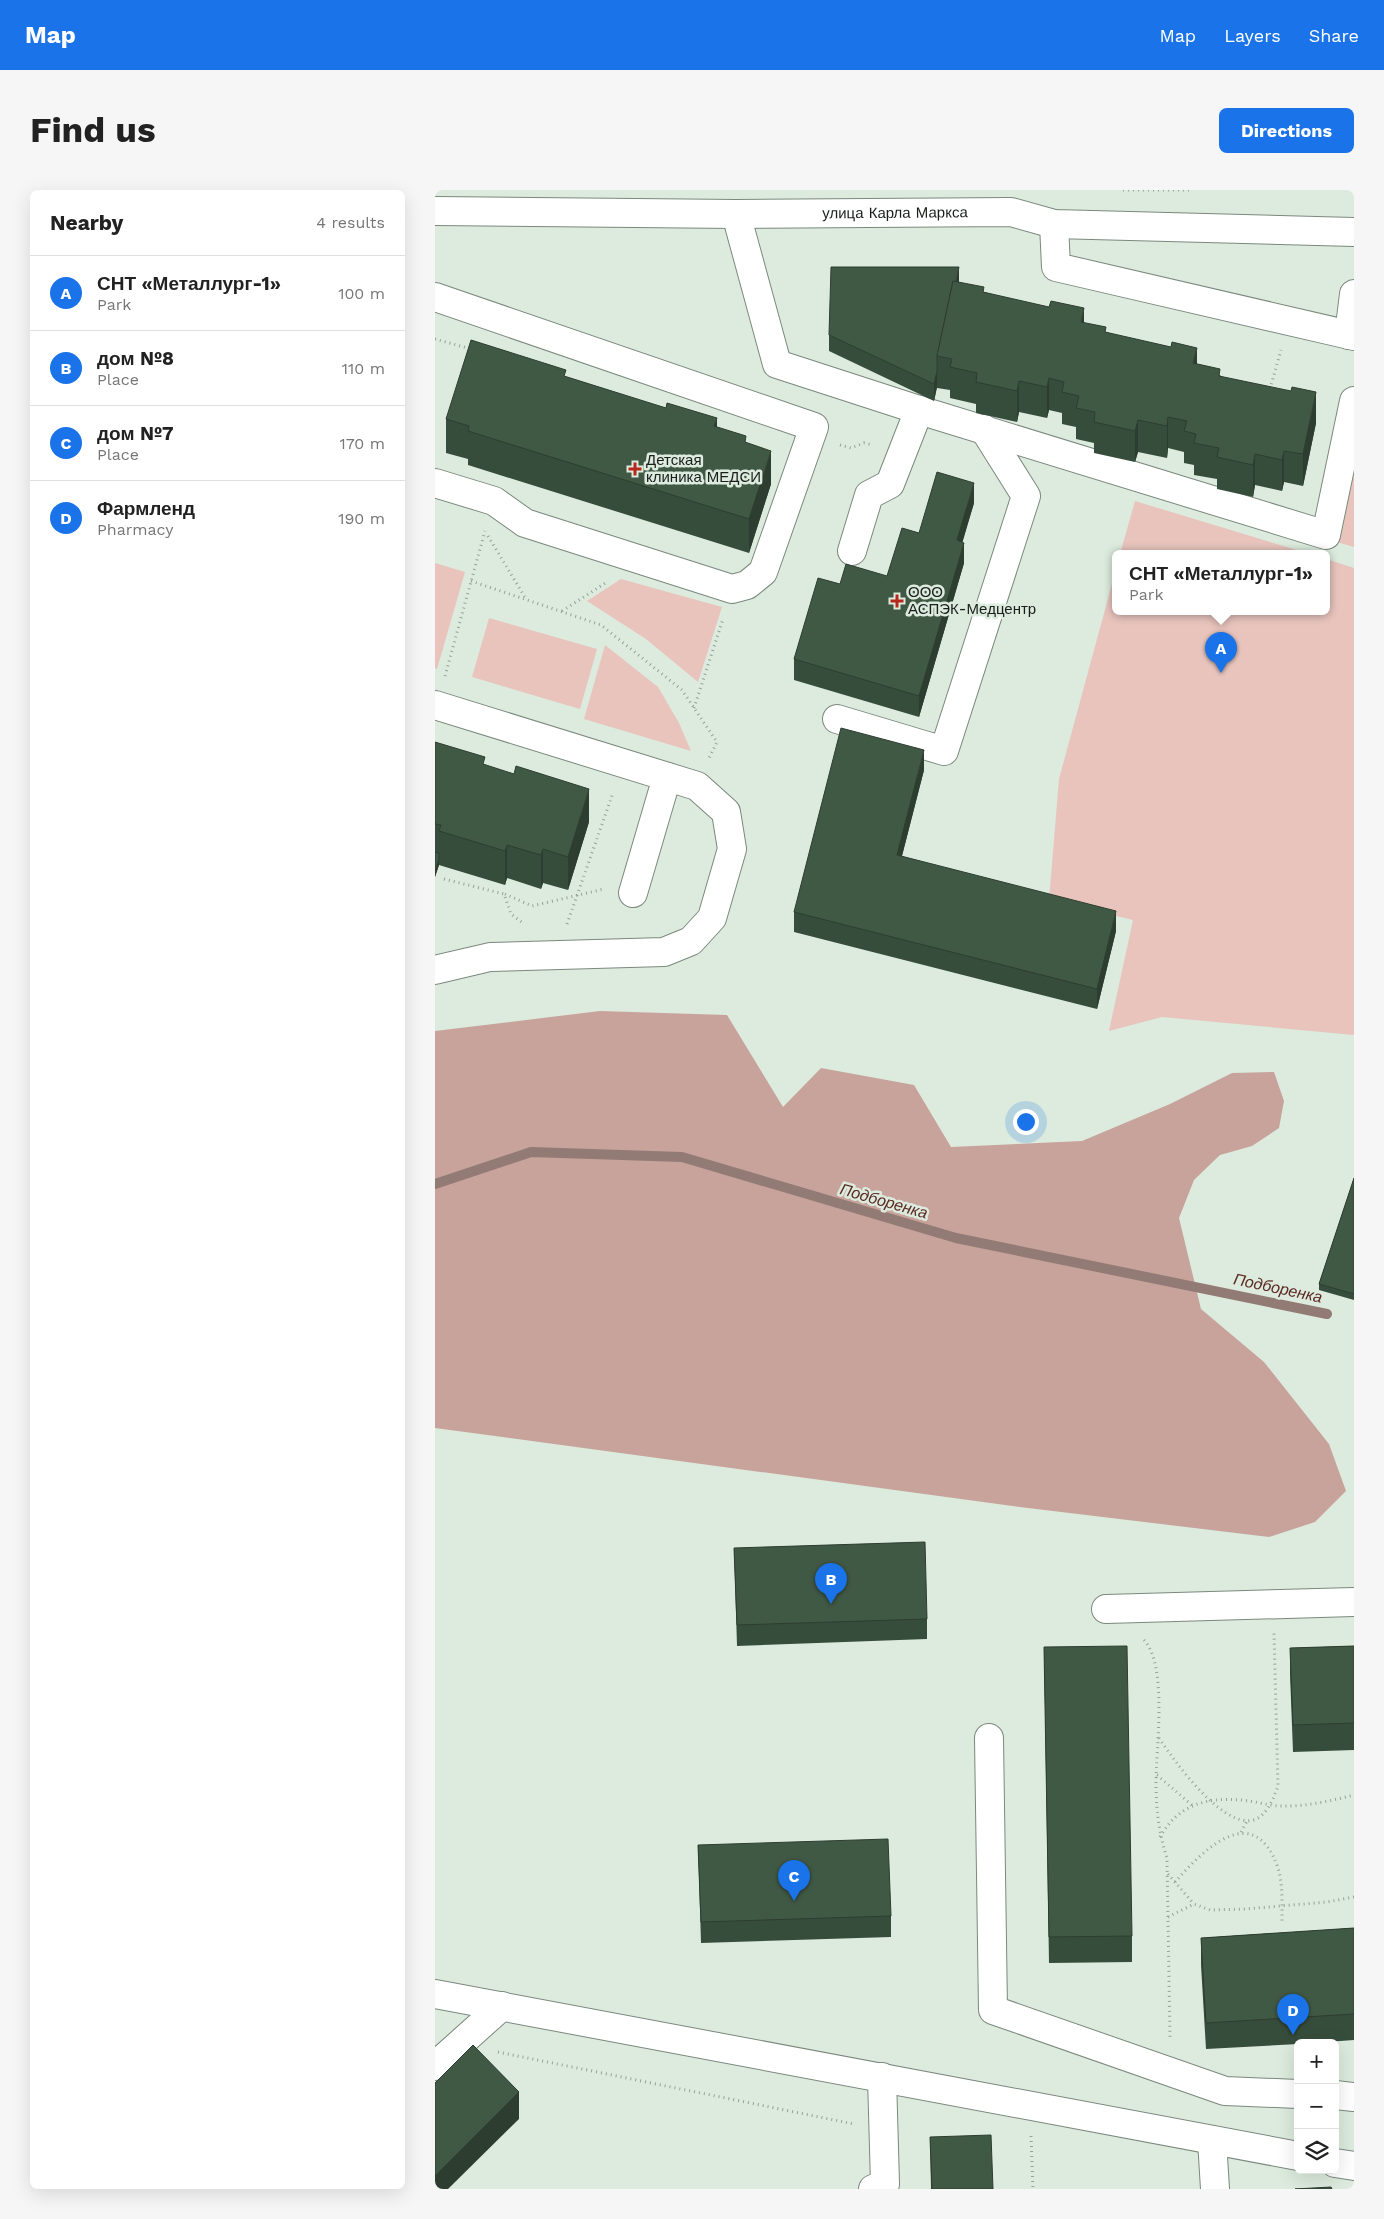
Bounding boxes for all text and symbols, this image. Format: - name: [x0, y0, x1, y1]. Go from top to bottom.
- text: Map: [25, 21, 76, 49]
- text: Map: [1159, 25, 1196, 46]
- text: Layers: [1224, 25, 1281, 46]
- text: Share: [1309, 25, 1359, 46]
- button: Directions: [1219, 108, 1354, 153]
- text: Find us: [30, 109, 156, 151]
- street label: улица Карла Маркса: [822, 203, 968, 222]
- text: Nearby: [50, 210, 123, 235]
- text: 4 results: [316, 213, 385, 232]
- text: СНТ «Металлург-1»: [97, 272, 281, 295]
- text: A: [61, 284, 71, 303]
- text: 100 m: [338, 284, 385, 303]
- text: Park: [97, 295, 131, 314]
- text: дом №8: [97, 347, 174, 370]
- text: B: [61, 359, 71, 378]
- text: 110 m: [342, 359, 385, 378]
- text: Place: [97, 370, 139, 389]
- text: дом №7: [97, 422, 174, 445]
- text: C: [61, 434, 71, 453]
- text: 170 m: [339, 434, 385, 453]
- text: Place: [97, 445, 139, 464]
- place label: Детская клиника МЕДСИ: [646, 451, 761, 486]
- marker: Детская клиника МЕДСИ: [628, 462, 642, 476]
- text: Фармленд: [97, 497, 195, 520]
- text: D: [60, 509, 72, 528]
- text: 190 m: [338, 509, 385, 528]
- text: Pharmacy: [97, 520, 173, 539]
- popup: [1112, 550, 1330, 615]
- text: СНТ «Металлург-1»: [1129, 562, 1313, 585]
- place label: ООО АСПЭК-Медцентр: [908, 583, 1036, 618]
- text: Park: [1129, 585, 1163, 604]
- marker: ООО АСПЭК-Медцентр: [890, 594, 904, 608]
- pin: A: [1205, 632, 1237, 673]
- your location: [1013, 1109, 1039, 1135]
- water label: Подборенка: [838, 1179, 930, 1223]
- water label: Подборенка: [1232, 1269, 1324, 1307]
- pin: B: [815, 1563, 847, 1604]
- pin: C: [778, 1860, 810, 1901]
- pin: D: [1277, 1994, 1309, 2035]
- map controls: [1294, 2039, 1339, 2174]
- button: +: [1294, 2039, 1339, 2084]
- button: −: [1294, 2084, 1339, 2129]
- button: layers: [1294, 2129, 1339, 2174]

